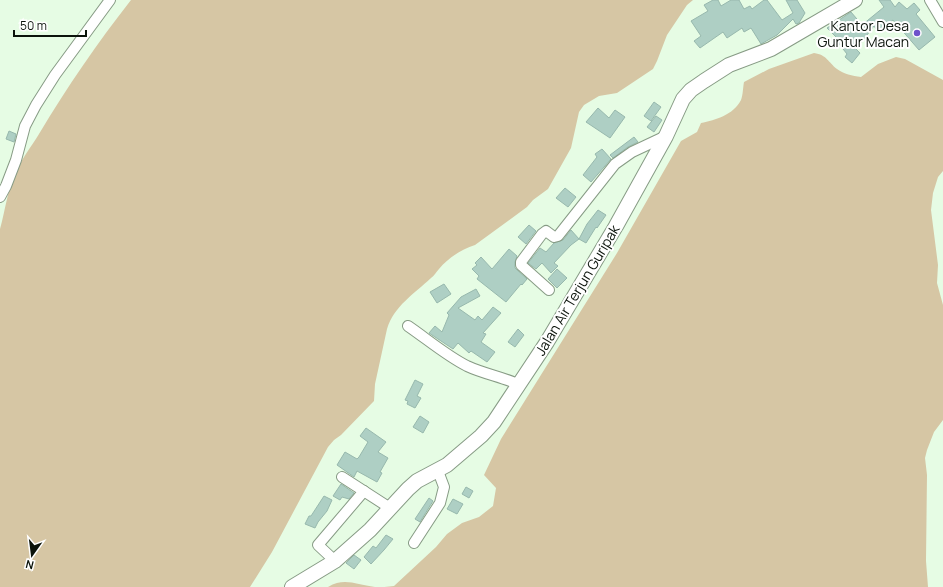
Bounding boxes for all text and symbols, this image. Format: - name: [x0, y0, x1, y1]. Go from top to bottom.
- scale bar: [14, 12, 86, 38]
- place label: Kantor Desa Guntur Macan: [817, 16, 909, 51]
- text: 50 m: [20, 17, 47, 34]
- marker: Kantor Desa Guntur Macan: [912, 28, 922, 38]
- street label: Jalan Air Terjun Guripak: [530, 220, 624, 359]
- north arrow: [12, 535, 52, 575]
- text: N: [24, 557, 35, 573]

